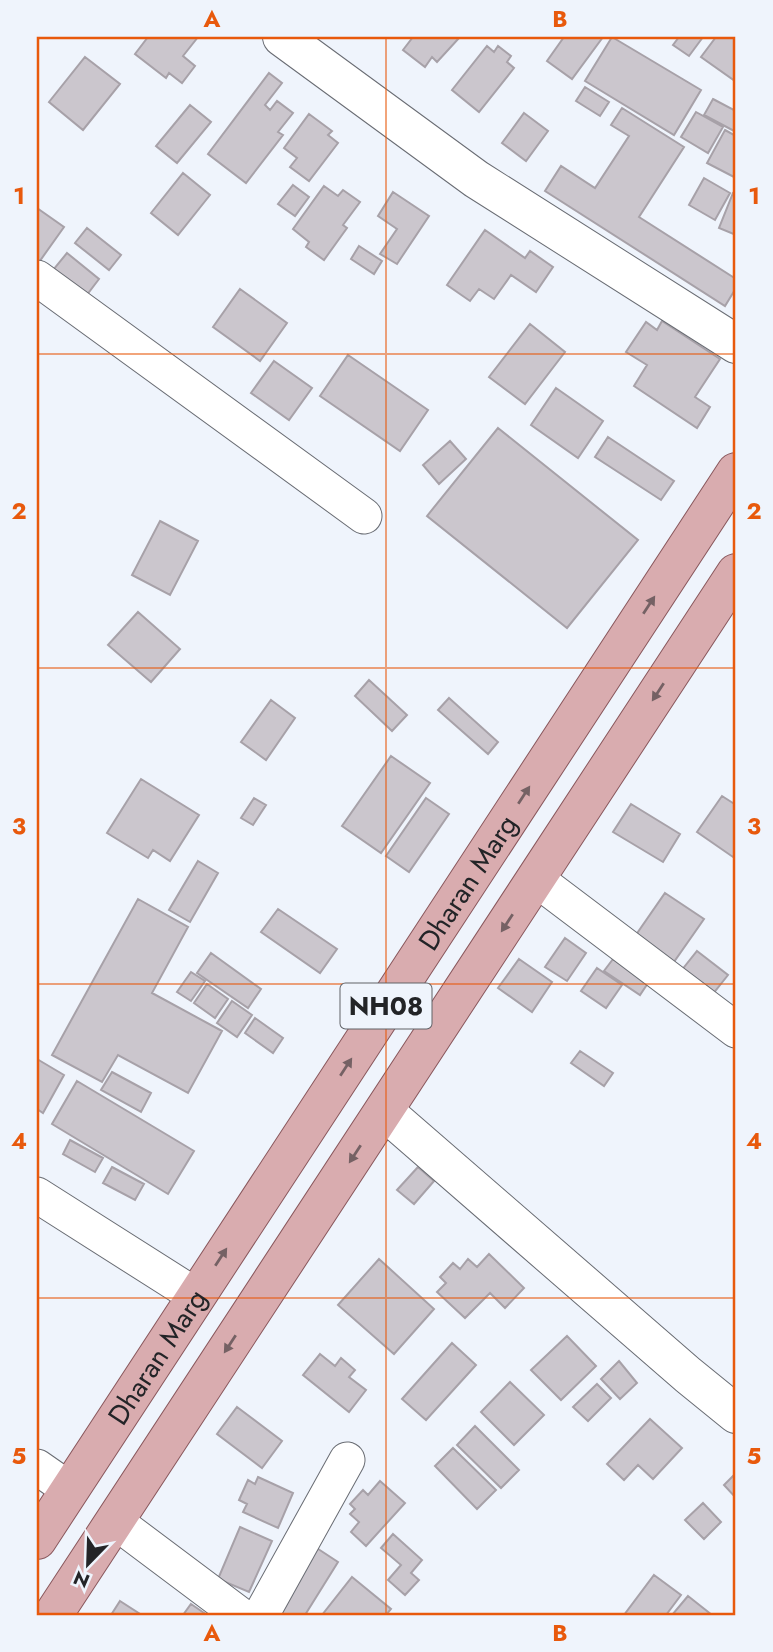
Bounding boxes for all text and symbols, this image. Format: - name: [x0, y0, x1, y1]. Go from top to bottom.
- text: A: [203, 2, 221, 36]
- text: B: [552, 2, 568, 36]
- text: 1: [13, 179, 25, 213]
- text: 1: [748, 179, 760, 213]
- text: 2: [11, 494, 27, 528]
- text: 2: [746, 494, 762, 528]
- one-way arrow: [643, 595, 656, 614]
- one-way arrow: [652, 682, 665, 702]
- one-way arrow: [518, 785, 531, 805]
- street label: Dharan Marg: [408, 807, 527, 959]
- text: 3: [12, 809, 26, 843]
- text: 3: [747, 809, 761, 843]
- one-way arrow: [500, 913, 513, 933]
- road number: NH08: [340, 984, 432, 1028]
- one-way arrow: [339, 1058, 353, 1076]
- text: 4: [11, 1124, 27, 1158]
- text: 4: [746, 1124, 762, 1158]
- one-way arrow: [348, 1145, 362, 1163]
- one-way arrow: [214, 1248, 228, 1266]
- street label: Dharan Marg: [98, 1281, 217, 1433]
- one-way arrow: [224, 1335, 237, 1354]
- text: 5: [12, 1439, 26, 1473]
- text: 5: [747, 1439, 761, 1473]
- north arrow: [52, 1530, 122, 1600]
- text: N: [69, 1564, 94, 1595]
- text: A: [203, 1616, 221, 1650]
- text: B: [552, 1616, 568, 1650]

